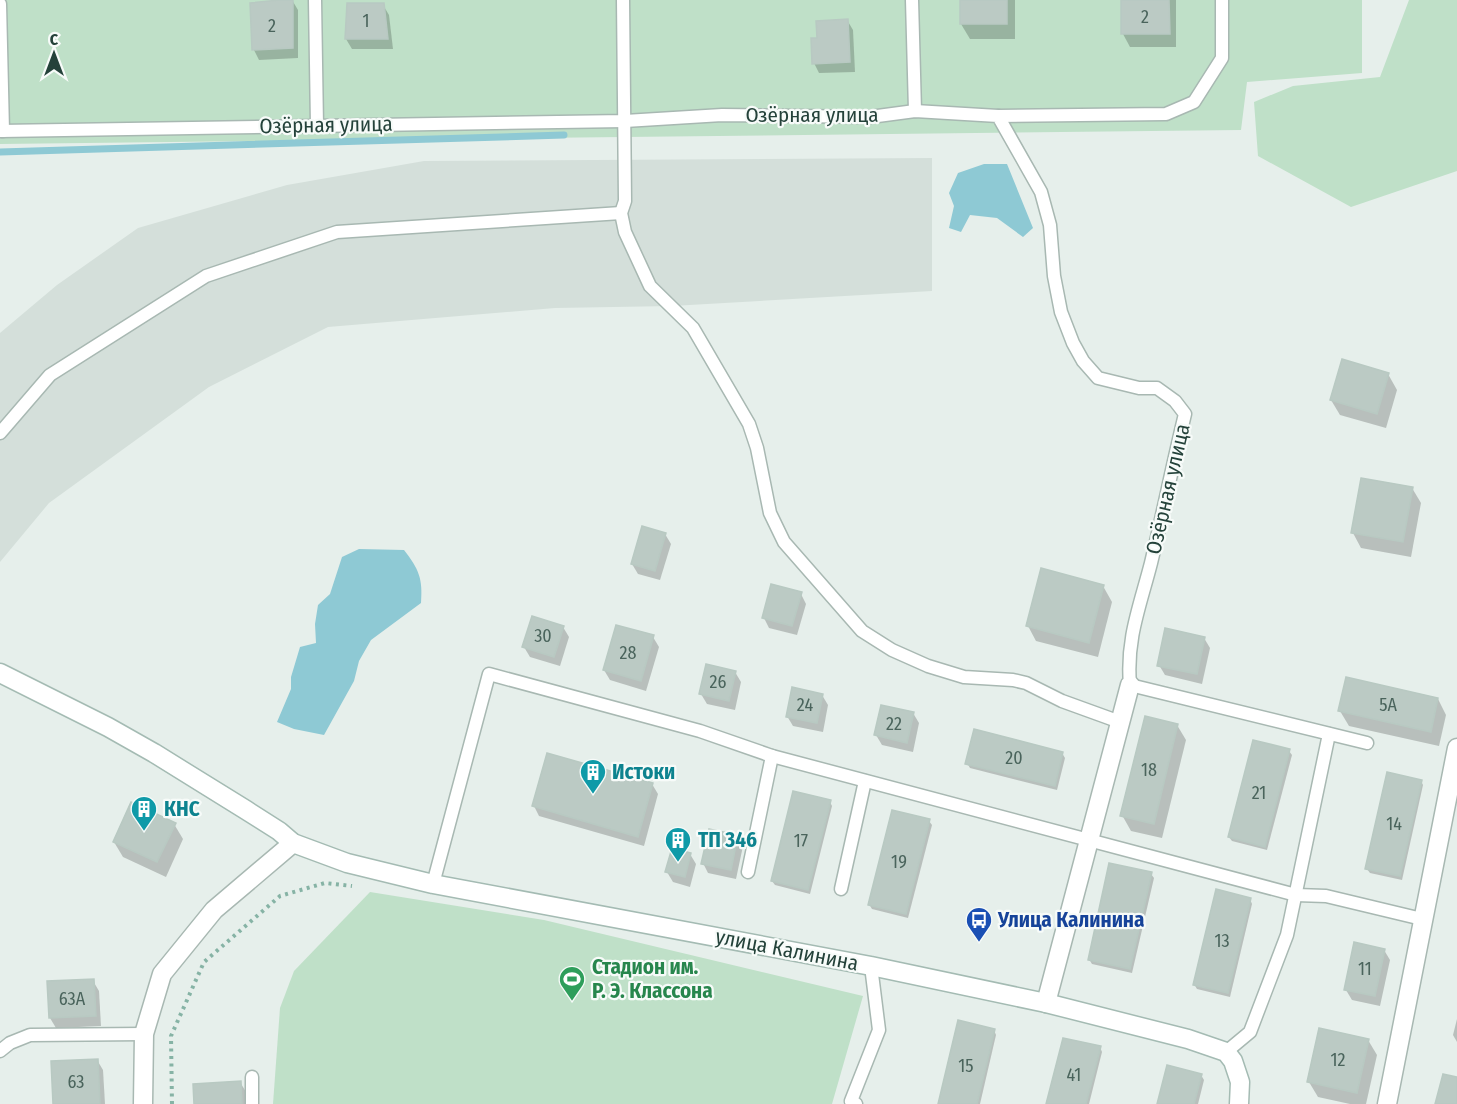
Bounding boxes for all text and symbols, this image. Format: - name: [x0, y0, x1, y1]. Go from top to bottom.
- house number: 2: [1141, 6, 1149, 28]
- house number: 1: [362, 10, 370, 32]
- house number: 2: [268, 15, 276, 37]
- north arrow: [24, 24, 84, 84]
- text: С: [50, 30, 59, 49]
- street label: Озёрная улица: [745, 102, 879, 128]
- street label: Озёрная улица: [259, 111, 393, 139]
- street label: Озёрная улица: [1140, 421, 1196, 557]
- house number: 30: [534, 625, 552, 647]
- house number: 28: [620, 642, 636, 664]
- house number: 26: [710, 671, 727, 693]
- house number: 24: [797, 694, 813, 716]
- house number: 5А: [1379, 694, 1397, 716]
- house number: 22: [886, 713, 902, 735]
- house number: 20: [1005, 747, 1023, 769]
- building icon: Истоки: [578, 757, 608, 795]
- place label: Истоки: [612, 759, 675, 785]
- house number: 18: [1141, 759, 1157, 781]
- house number: 21: [1252, 782, 1266, 804]
- building icon: КНС: [129, 794, 159, 832]
- place label: КНС: [164, 796, 200, 822]
- house number: 14: [1386, 813, 1402, 835]
- building icon: ТП 346: [663, 825, 693, 863]
- place label: ТП 346: [698, 827, 757, 853]
- house number: 17: [794, 830, 808, 852]
- house number: 19: [891, 851, 907, 873]
- bus stop icon: Улица Калинина: [964, 905, 994, 943]
- place label: Улица Калинина: [997, 907, 1144, 933]
- street label: улица Калинина: [713, 923, 861, 977]
- house number: 13: [1214, 930, 1230, 952]
- place label: Стадион им. Р. Э. Классона: [592, 954, 713, 1004]
- house number: 11: [1358, 958, 1372, 980]
- sports icon: Стадион им. Р. Э. Классона: [557, 964, 587, 1002]
- house number: 63А: [59, 988, 86, 1010]
- house number: 12: [1331, 1049, 1346, 1071]
- house number: 15: [958, 1055, 974, 1077]
- house number: 41: [1067, 1064, 1081, 1086]
- house number: 63: [68, 1071, 84, 1093]

